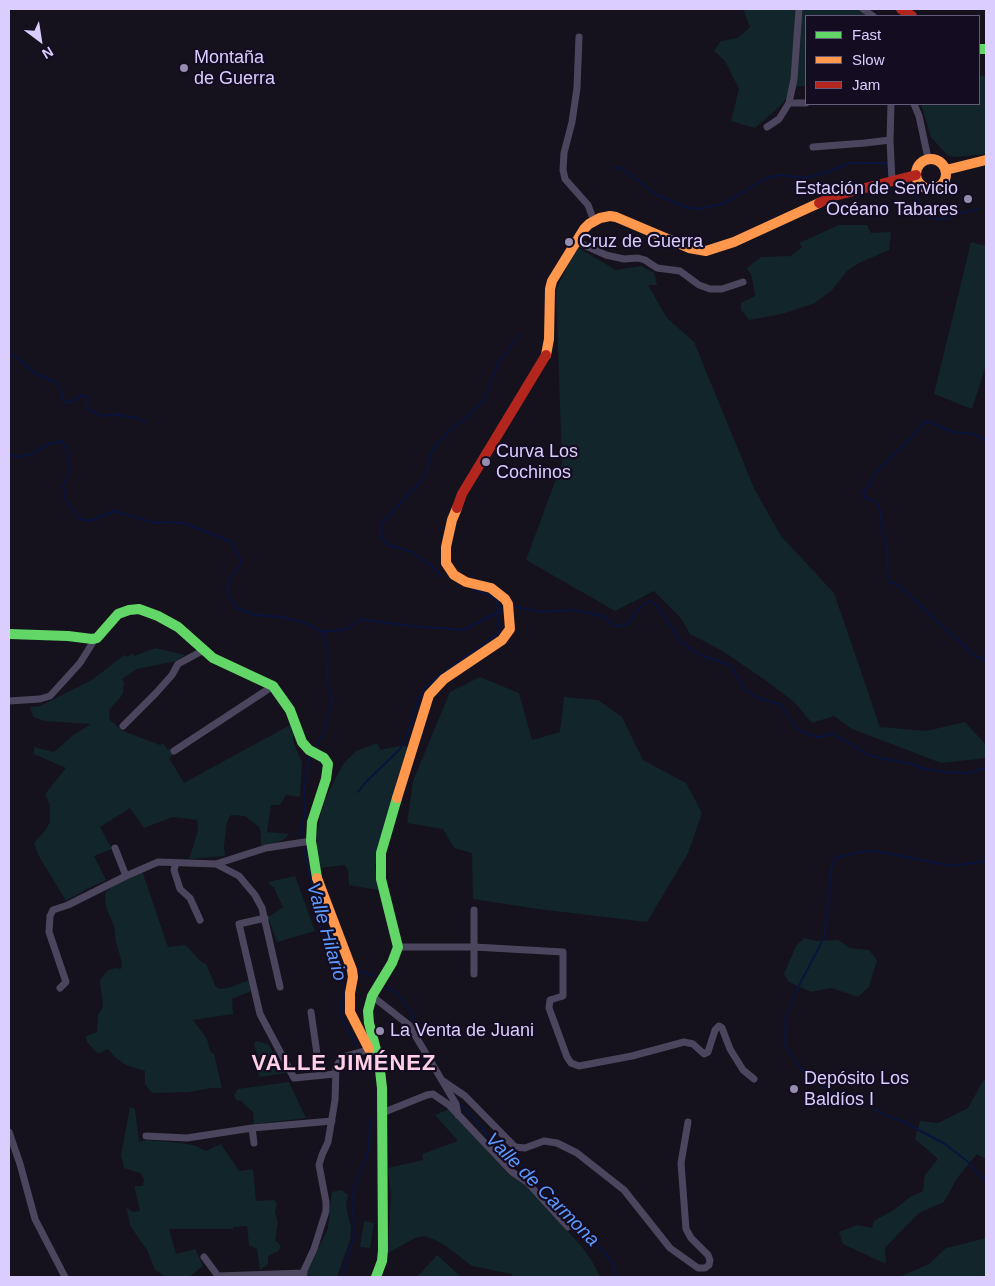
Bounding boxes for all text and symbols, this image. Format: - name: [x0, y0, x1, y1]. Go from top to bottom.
- north arrow: [15, 15, 65, 65]
- legend: [805, 15, 980, 105]
- text: Fast: [852, 26, 881, 43]
- text: N: [39, 43, 56, 62]
- place label: Montaña de Guerra: [194, 47, 275, 90]
- text: Slow: [852, 51, 885, 68]
- marker: Montaña de Guerra: [178, 62, 190, 74]
- text: Jam: [852, 76, 880, 93]
- place label: Estación de Servicio Océano Tabares: [795, 178, 958, 220]
- marker: Estación de Servicio Océano Tabares: [962, 193, 974, 205]
- place label: Cruz de Guerra: [579, 231, 703, 253]
- marker: Cruz de Guerra: [563, 236, 575, 248]
- place label: Curva Los Cochinos: [496, 441, 578, 484]
- marker: Curva Los Cochinos: [480, 456, 492, 468]
- water label: Valle Hilario: [301, 880, 351, 984]
- place label: La Venta de Juani: [390, 1020, 534, 1042]
- marker: La Venta de Juani: [374, 1025, 386, 1037]
- district label: VALLE JIMÉNEZ: [250, 1051, 438, 1077]
- place label: Depósito Los Baldíos I: [804, 1068, 909, 1110]
- marker: Depósito Los Baldíos I: [788, 1083, 800, 1095]
- water label: Valle de Carmona: [480, 1128, 604, 1252]

